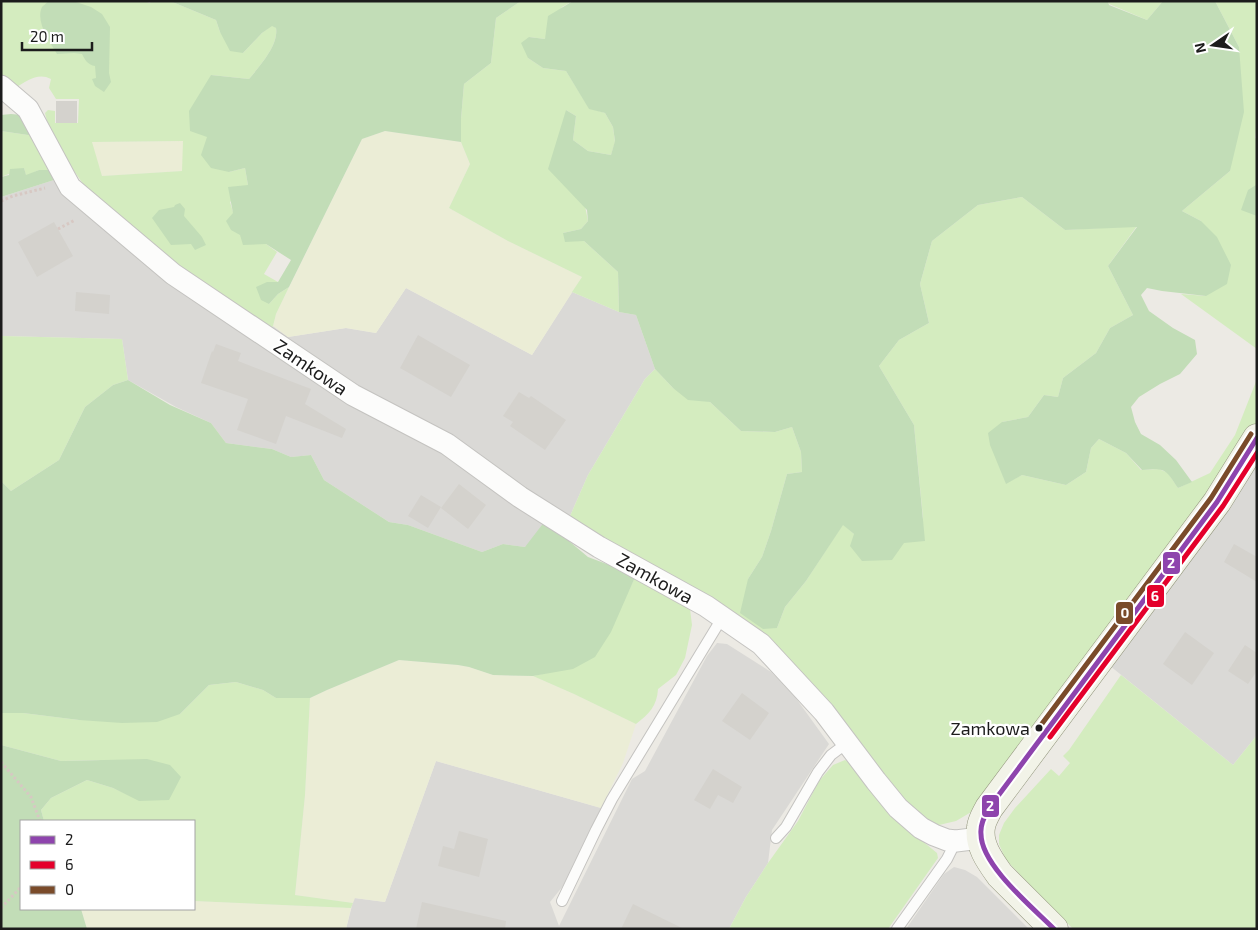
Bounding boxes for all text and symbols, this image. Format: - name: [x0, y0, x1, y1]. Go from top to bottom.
- scale bar: [22, 20, 92, 52]
- north arrow: [1188, 20, 1238, 70]
- text: 20 m: [30, 27, 64, 45]
- text: N: [1190, 41, 1209, 55]
- street label: Zamkowa: [270, 334, 353, 400]
- street label: Zamkowa: [613, 547, 698, 608]
- line badge: 2: [1162, 551, 1181, 575]
- text: 2: [1167, 554, 1175, 571]
- line badge: 6: [1146, 584, 1165, 608]
- text: 6: [1151, 587, 1159, 604]
- line badge: 0: [1115, 601, 1134, 625]
- text: 0: [1121, 604, 1130, 621]
- place label: Zamkowa: [950, 717, 1030, 739]
- marker: Zamkowa: [1034, 723, 1044, 733]
- line badge: 2: [981, 794, 1000, 818]
- text: 2: [986, 797, 994, 814]
- legend: [20, 820, 195, 910]
- text: 2: [65, 830, 73, 848]
- text: 6: [65, 855, 74, 873]
- text: 0: [65, 880, 74, 898]

